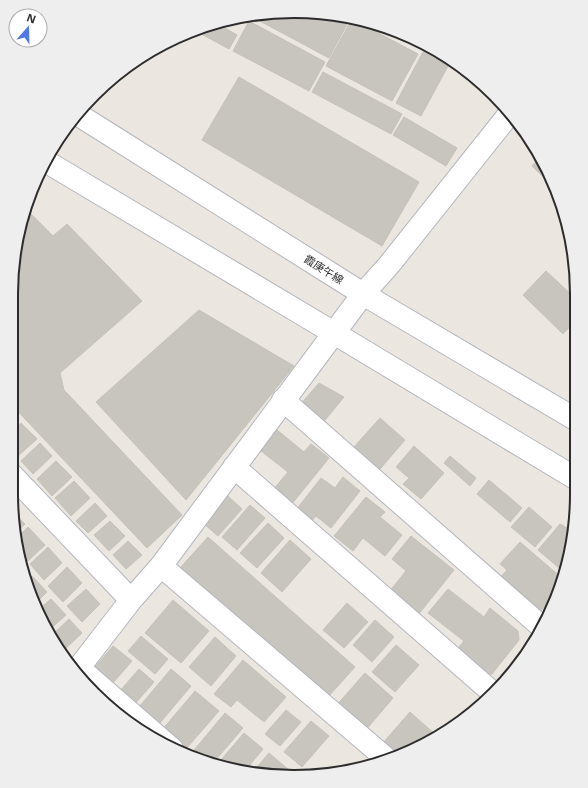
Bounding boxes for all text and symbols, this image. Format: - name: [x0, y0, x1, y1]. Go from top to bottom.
- north arrow: [8, 8, 48, 48]
- text: N: [25, 10, 38, 27]
- street label: 霞庚午線: [301, 251, 347, 287]

